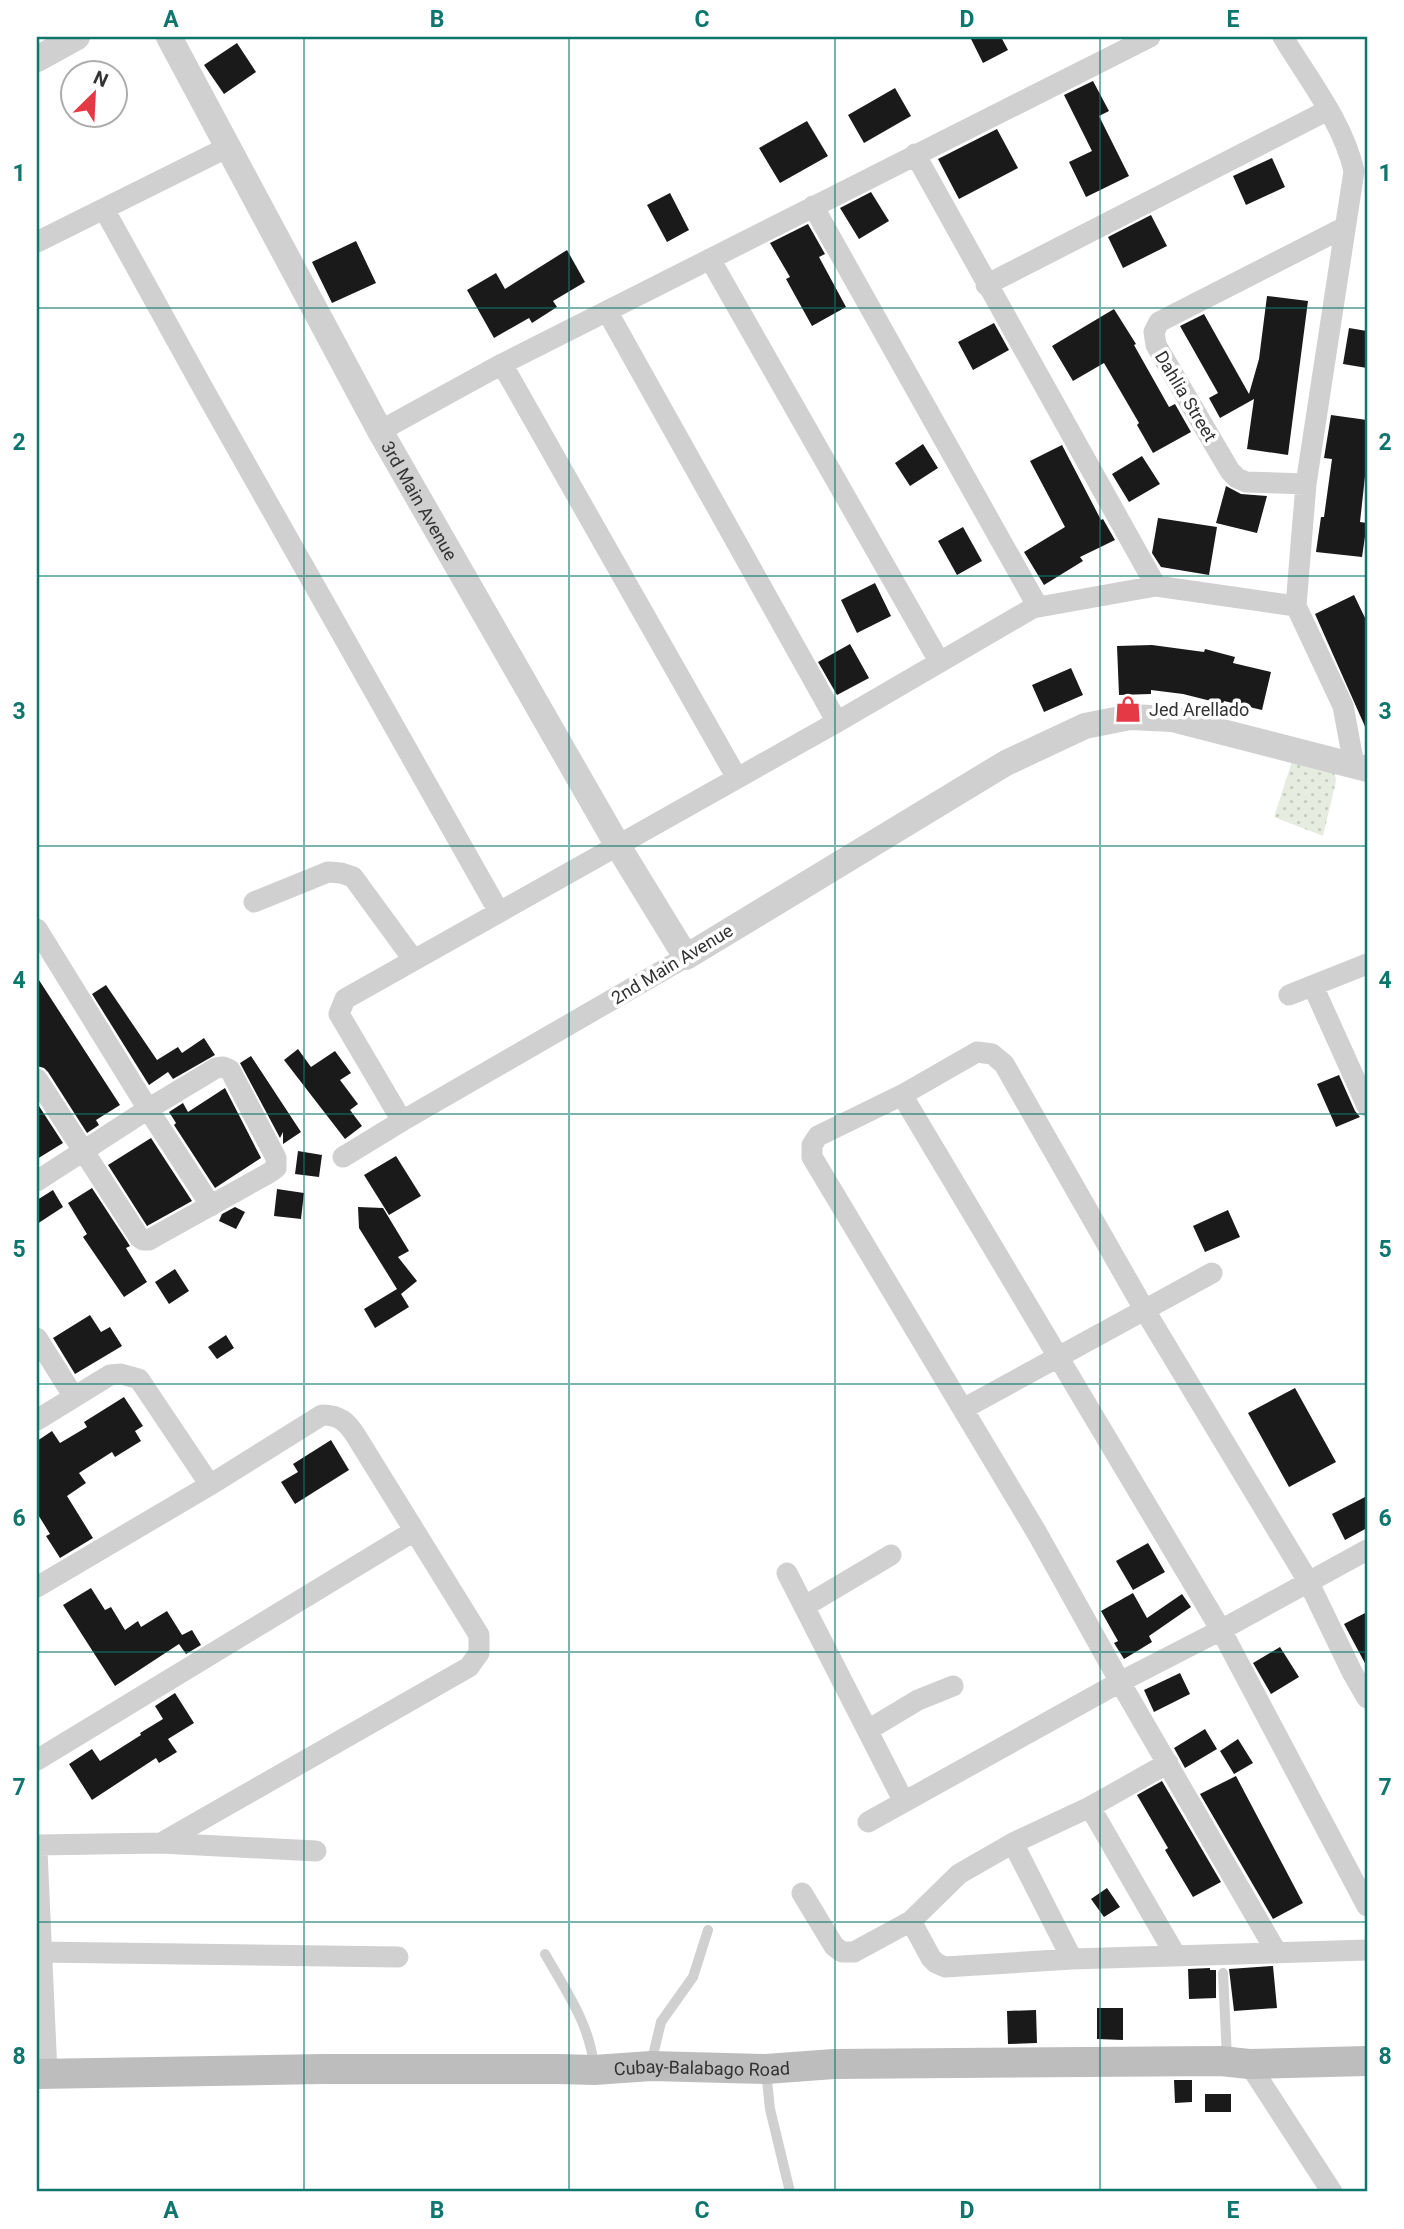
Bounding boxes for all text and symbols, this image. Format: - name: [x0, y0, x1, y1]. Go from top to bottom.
- text: A: [163, 6, 179, 33]
- text: B: [430, 6, 444, 33]
- text: C: [694, 6, 710, 33]
- text: D: [960, 6, 974, 33]
- text: E: [1227, 6, 1240, 33]
- north arrow: [60, 60, 130, 130]
- text: N: [90, 66, 112, 92]
- text: 1: [12, 160, 26, 187]
- text: 1: [1378, 160, 1392, 187]
- street label: Dahlia Street: [1151, 347, 1221, 445]
- text: 2: [12, 429, 26, 456]
- text: 2: [1378, 429, 1392, 456]
- street label: 3rd Main Avenue: [377, 437, 462, 564]
- shop icon: Jed Arellado: [1113, 694, 1143, 724]
- text: 3: [12, 698, 26, 725]
- text: 3: [1378, 698, 1392, 725]
- place label: Jed Arellado: [1149, 699, 1249, 720]
- street label: 2nd Main Avenue: [608, 920, 736, 1008]
- text: 4: [12, 967, 26, 994]
- text: 4: [1378, 967, 1392, 994]
- text: 5: [12, 1236, 26, 1263]
- text: 5: [1378, 1236, 1392, 1263]
- text: 6: [12, 1505, 26, 1532]
- text: 6: [1378, 1505, 1392, 1532]
- text: 7: [12, 1774, 26, 1801]
- text: 7: [1378, 1774, 1392, 1801]
- text: 8: [12, 2043, 26, 2070]
- text: 8: [1378, 2043, 1392, 2070]
- street label: Cubay-Balabago Road: [613, 2055, 791, 2080]
- text: A: [163, 2197, 179, 2224]
- text: B: [430, 2197, 444, 2224]
- text: C: [694, 2197, 710, 2224]
- text: D: [960, 2197, 974, 2224]
- text: E: [1227, 2197, 1240, 2224]

